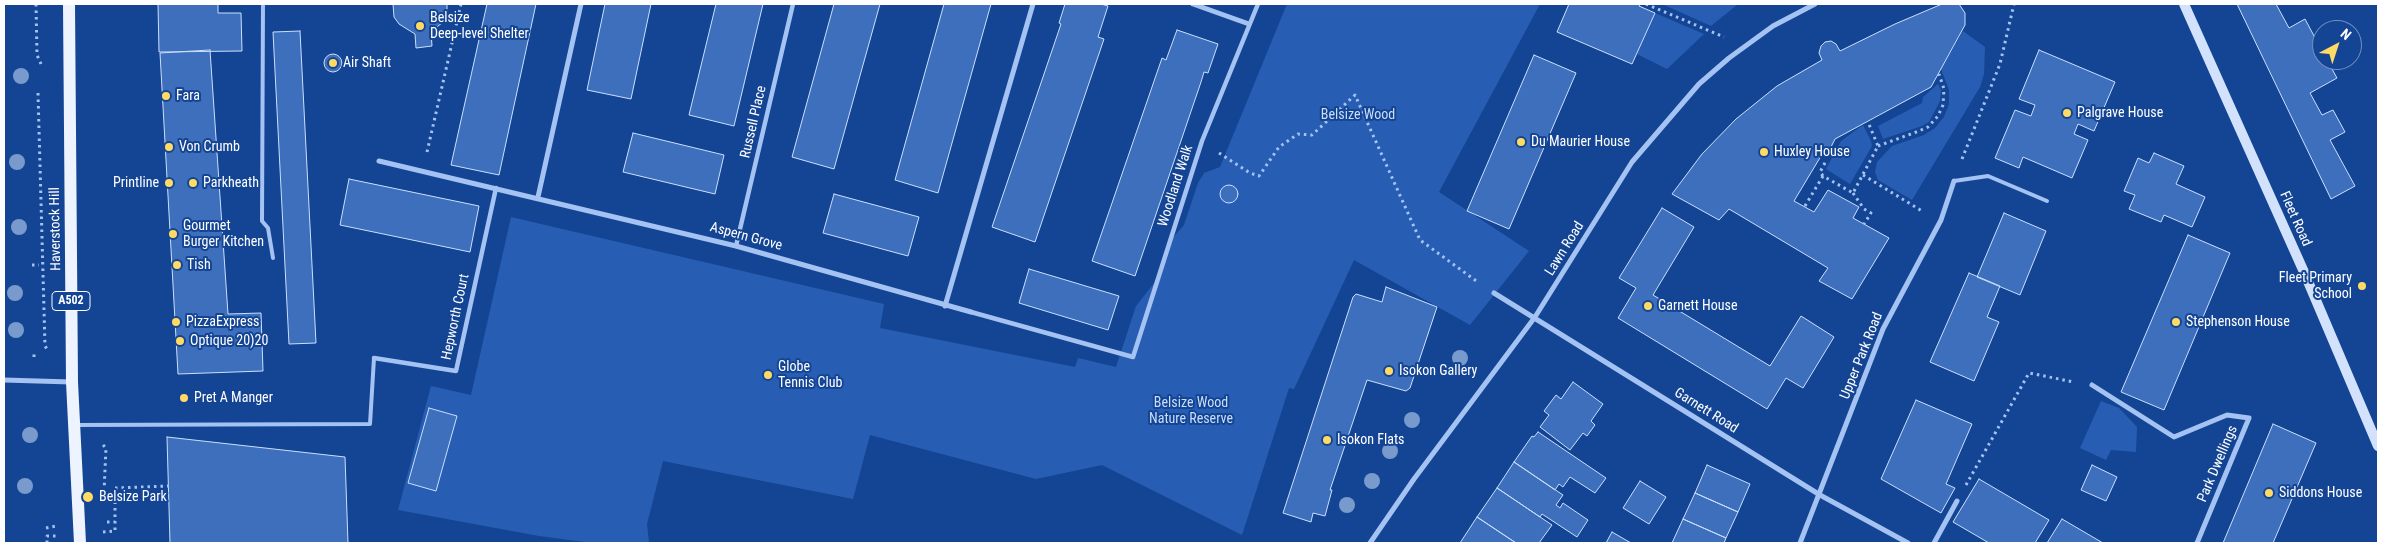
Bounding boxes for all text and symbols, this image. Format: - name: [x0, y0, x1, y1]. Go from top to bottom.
- place label: Belsize Deep-level Shelter: [430, 10, 529, 42]
- marker: Belsize Deep-level Shelter: [414, 20, 426, 32]
- north arrow: [2312, 20, 2362, 70]
- text: N: [2338, 25, 2354, 43]
- place label: Air Shaft: [343, 55, 391, 71]
- marker: Air Shaft: [327, 57, 339, 69]
- street label: Russell Place: [738, 84, 770, 160]
- place label: Fara: [176, 88, 200, 104]
- marker: Fara: [160, 90, 172, 102]
- place label: Palgrave House: [2077, 105, 2163, 121]
- park label: Belsize Wood: [1321, 107, 1395, 123]
- marker: Palgrave House: [2061, 107, 2073, 119]
- place label: Du Maurier House: [1531, 134, 1630, 150]
- marker: Du Maurier House: [1515, 136, 1527, 148]
- place label: Von Crumb: [179, 139, 240, 155]
- marker: Von Crumb: [163, 141, 175, 153]
- street label: Woodland Walk: [1155, 143, 1197, 229]
- place label: Huxley House: [1774, 144, 1850, 160]
- marker: Huxley House: [1758, 146, 1770, 158]
- place label: Printline: [113, 175, 159, 191]
- place label: Parkheath: [203, 175, 259, 191]
- marker: Printline: [163, 177, 175, 189]
- marker: Parkheath: [187, 177, 199, 189]
- street label: Haverstock Hill: [47, 187, 65, 271]
- street label: Fleet Road: [2275, 189, 2315, 249]
- place label: Gourmet Burger Kitchen: [183, 218, 264, 250]
- street label: Aspern Grove: [708, 219, 784, 255]
- street label: Lawn Road: [1542, 219, 1588, 279]
- marker: Gourmet Burger Kitchen: [167, 228, 179, 240]
- place label: Tish: [187, 257, 211, 273]
- marker: Tish: [171, 259, 183, 271]
- place label: Fleet Primary School: [2279, 270, 2352, 302]
- street label: Hepworth Court: [439, 272, 473, 362]
- marker: Fleet Primary School: [2356, 280, 2368, 292]
- road number: A502: [52, 292, 90, 310]
- place label: Garnett House: [1658, 298, 1738, 314]
- marker: Garnett House: [1642, 300, 1654, 312]
- street label: Upper Park Road: [1837, 310, 1887, 402]
- place label: PizzaExpress: [186, 314, 259, 330]
- place label: Stephenson House: [2186, 314, 2290, 330]
- marker: PizzaExpress: [170, 316, 182, 328]
- marker: Stephenson House: [2170, 316, 2182, 328]
- place label: Optique 20)20: [190, 333, 268, 349]
- marker: Optique 20)20: [174, 335, 186, 347]
- place label: Globe Tennis Club: [778, 359, 842, 392]
- place label: Isokon Gallery: [1399, 363, 1477, 379]
- marker: Isokon Gallery: [1383, 365, 1395, 377]
- marker: Globe Tennis Club: [762, 369, 774, 381]
- street label: Garnett Road: [1671, 385, 1741, 437]
- place label: Pret A Manger: [194, 390, 273, 406]
- marker: Pret A Manger: [178, 392, 190, 404]
- park label: Belsize Wood Nature Reserve: [1149, 395, 1233, 428]
- street label: Park Dwellings: [2194, 423, 2242, 505]
- place label: Isokon Flats: [1337, 432, 1404, 448]
- marker: Isokon Flats: [1321, 434, 1333, 446]
- place label: Siddons House: [2279, 485, 2362, 501]
- marker: Siddons House: [2263, 487, 2275, 499]
- place label: Belsize Park: [99, 489, 167, 505]
- marker: Belsize Park: [81, 490, 95, 504]

